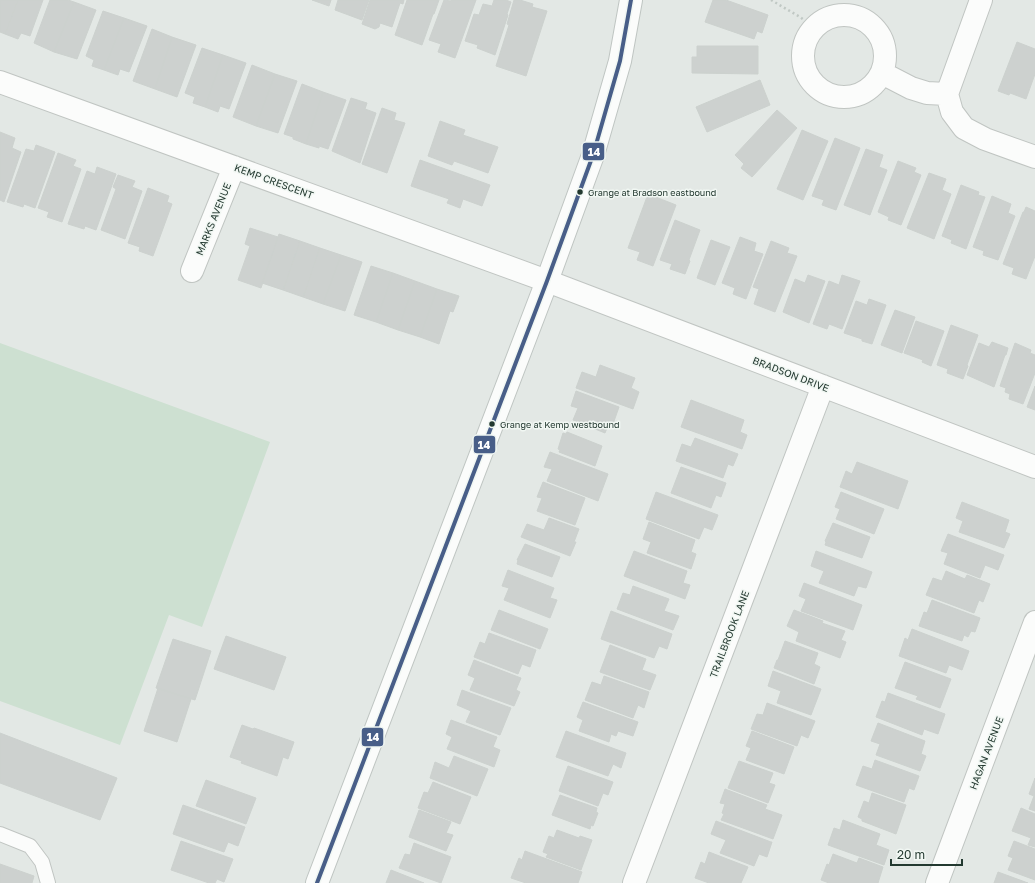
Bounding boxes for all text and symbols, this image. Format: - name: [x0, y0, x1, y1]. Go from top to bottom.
- line badge: 14: [582, 142, 605, 161]
- text: 14: [588, 145, 600, 158]
- street label: KEMP CRESCENT: [233, 161, 315, 201]
- street label: MARKS AVENUE: [193, 181, 233, 257]
- marker: Grange at Bradson eastbound: [575, 187, 585, 197]
- place label: Grange at Bradson eastbound: [588, 187, 716, 198]
- street label: BRADSON DRIVE: [751, 354, 831, 394]
- marker: Grange at Kemp westbound: [487, 419, 497, 429]
- place label: Grange at Kemp westbound: [500, 419, 619, 430]
- line badge: 14: [473, 435, 496, 454]
- text: 14: [478, 438, 490, 451]
- street label: TRAILBROOK LANE: [707, 589, 751, 679]
- street label: HAGAN AVENUE: [967, 715, 1005, 791]
- line badge: 14: [361, 727, 384, 747]
- text: 14: [367, 730, 379, 743]
- scale bar: [891, 841, 962, 867]
- text: 20 m: [897, 847, 925, 862]

